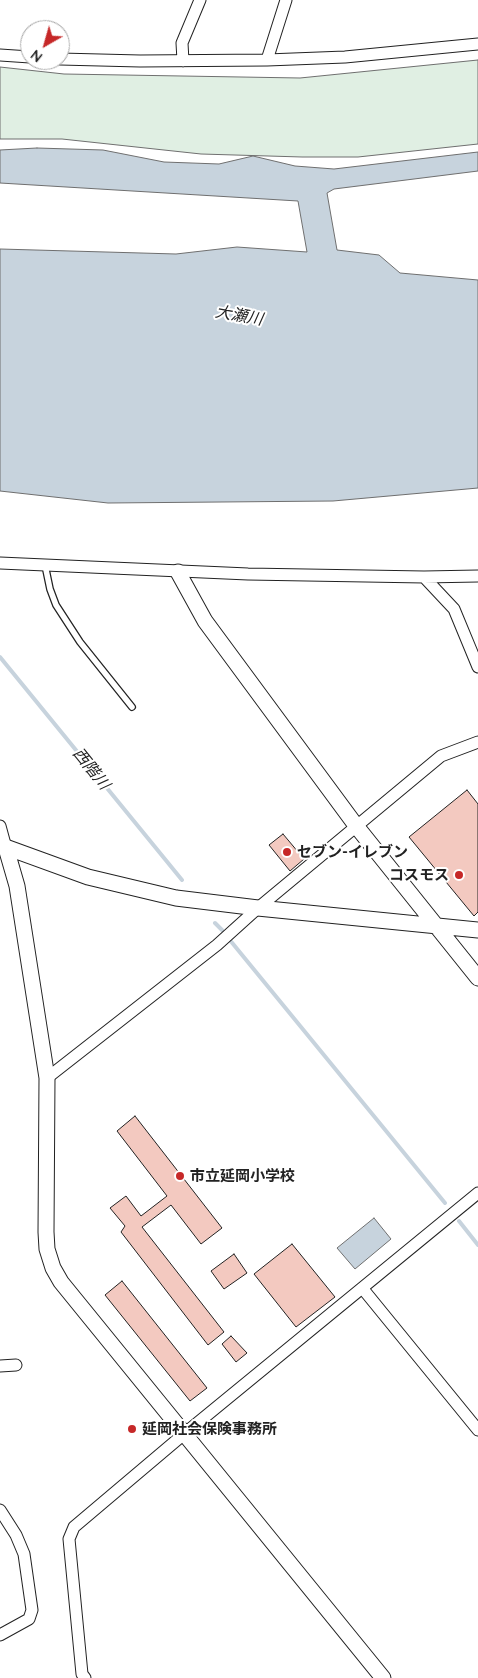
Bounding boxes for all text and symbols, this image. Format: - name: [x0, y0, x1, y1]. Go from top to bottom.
- north arrow: [20, 20, 70, 70]
- text: N: [27, 46, 46, 66]
- water label: 大瀬川: [214, 302, 264, 330]
- water label: 西階川: [68, 744, 114, 794]
- place label: セブン-イレブン: [297, 843, 408, 861]
- marker: セブン-イレブン: [281, 846, 293, 858]
- place label: コスモス: [389, 866, 449, 884]
- marker: コスモス: [453, 869, 465, 881]
- place label: 市立延岡小学校: [190, 1167, 295, 1185]
- marker: 市立延岡小学校: [174, 1170, 186, 1182]
- place label: 延岡社会保険事務所: [142, 1420, 277, 1438]
- marker: 延岡社会保険事務所: [126, 1423, 138, 1435]

